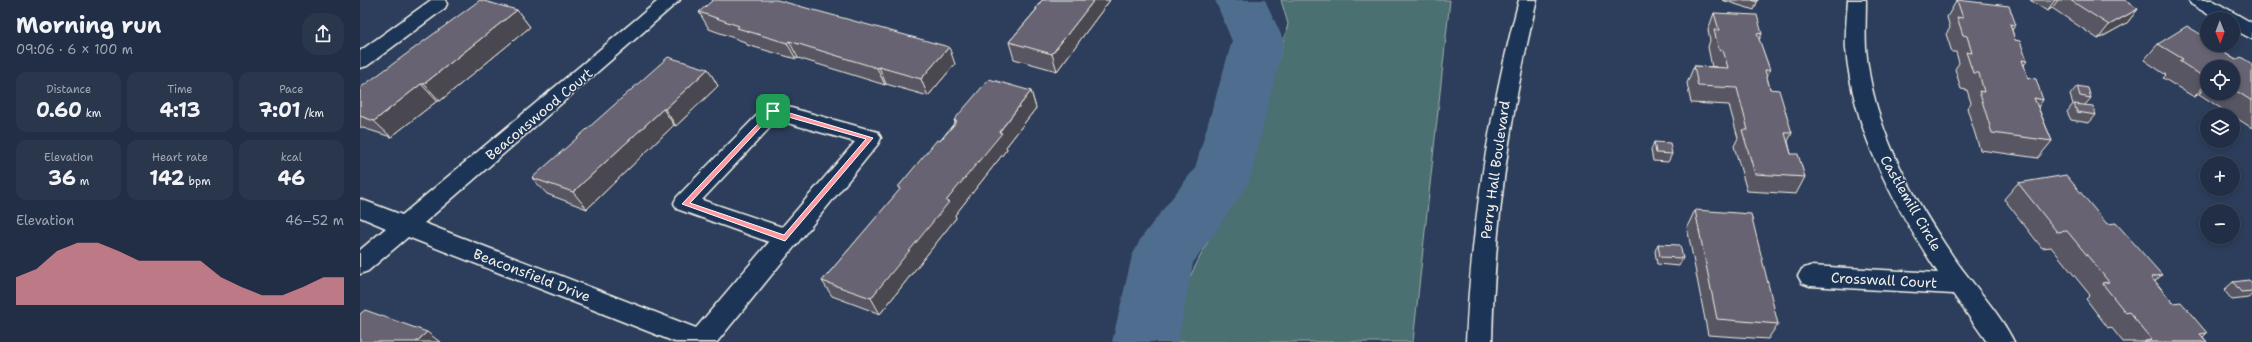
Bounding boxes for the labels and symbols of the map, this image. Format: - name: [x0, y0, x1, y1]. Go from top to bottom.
- north arrow: [2200, 12, 2240, 52]
- street label: Beaconswood Court: [482, 64, 596, 164]
- pin: [756, 94, 790, 128]
- street label: Perry Hall Boulevard: [1476, 99, 1514, 240]
- street label: Castlemill Circle: [1876, 152, 1946, 254]
- street label: Beaconsfield Drive: [471, 244, 593, 306]
- street label: Crosswall Court: [1830, 268, 1938, 292]

